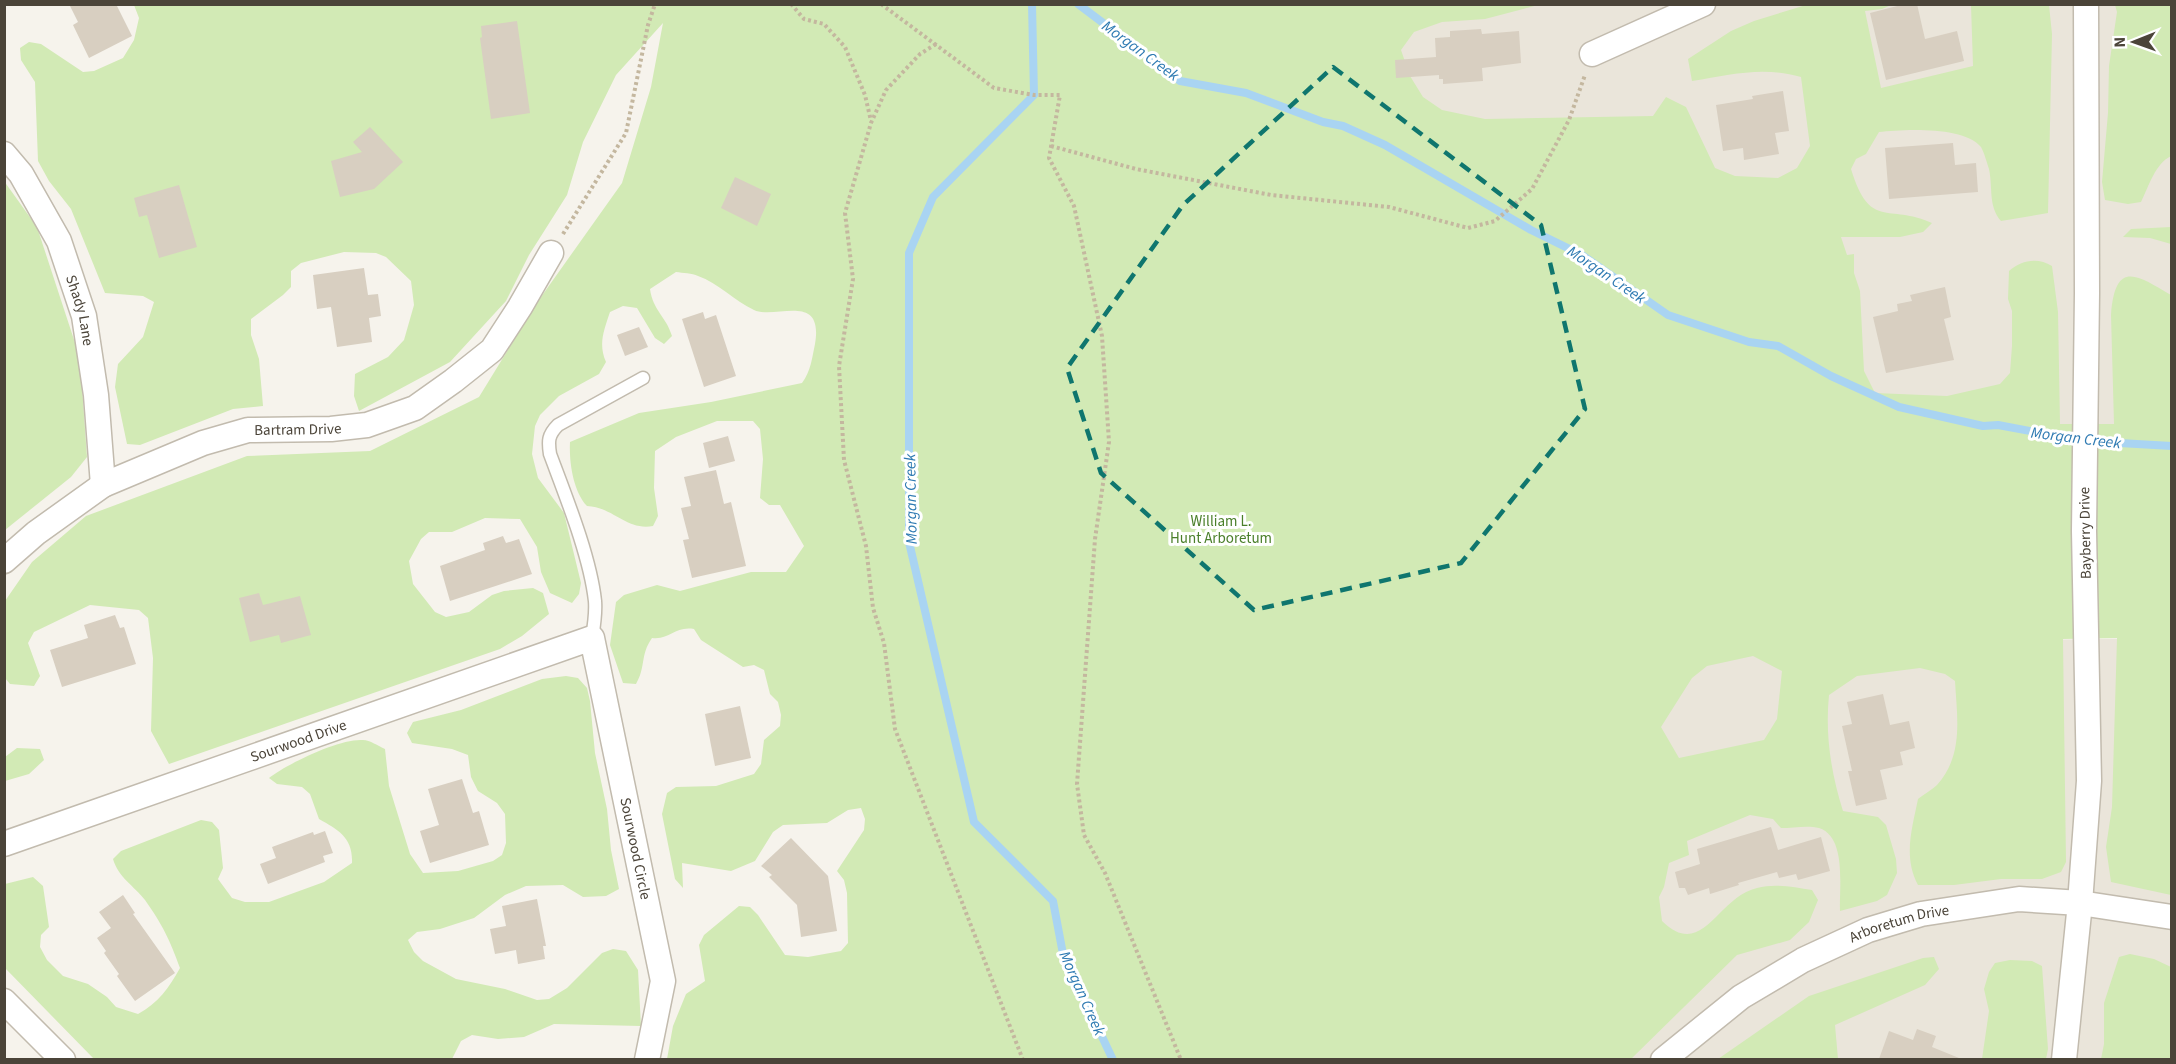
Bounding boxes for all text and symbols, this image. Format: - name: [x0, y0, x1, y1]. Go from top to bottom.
- north arrow: [2104, 12, 2164, 72]
- water label: Morgan Creek: [1097, 15, 1184, 87]
- text: N: [2109, 37, 2131, 48]
- water label: Morgan Creek: [1563, 240, 1650, 309]
- street label: Shady Lane: [60, 272, 98, 347]
- street label: Bartram Drive: [254, 418, 342, 441]
- water label: Morgan Creek: [2030, 422, 2123, 454]
- water label: Morgan Creek: [899, 453, 923, 544]
- street label: Bayberry Drive: [2074, 487, 2097, 579]
- park label: William L. Hunt Arboretum: [1170, 511, 1272, 549]
- street label: Sourwood Drive: [248, 715, 350, 768]
- street label: Sourwood Circle: [614, 796, 656, 901]
- street label: Arboretum Drive: [1846, 900, 1951, 948]
- water label: Morgan Creek: [1054, 948, 1111, 1040]

